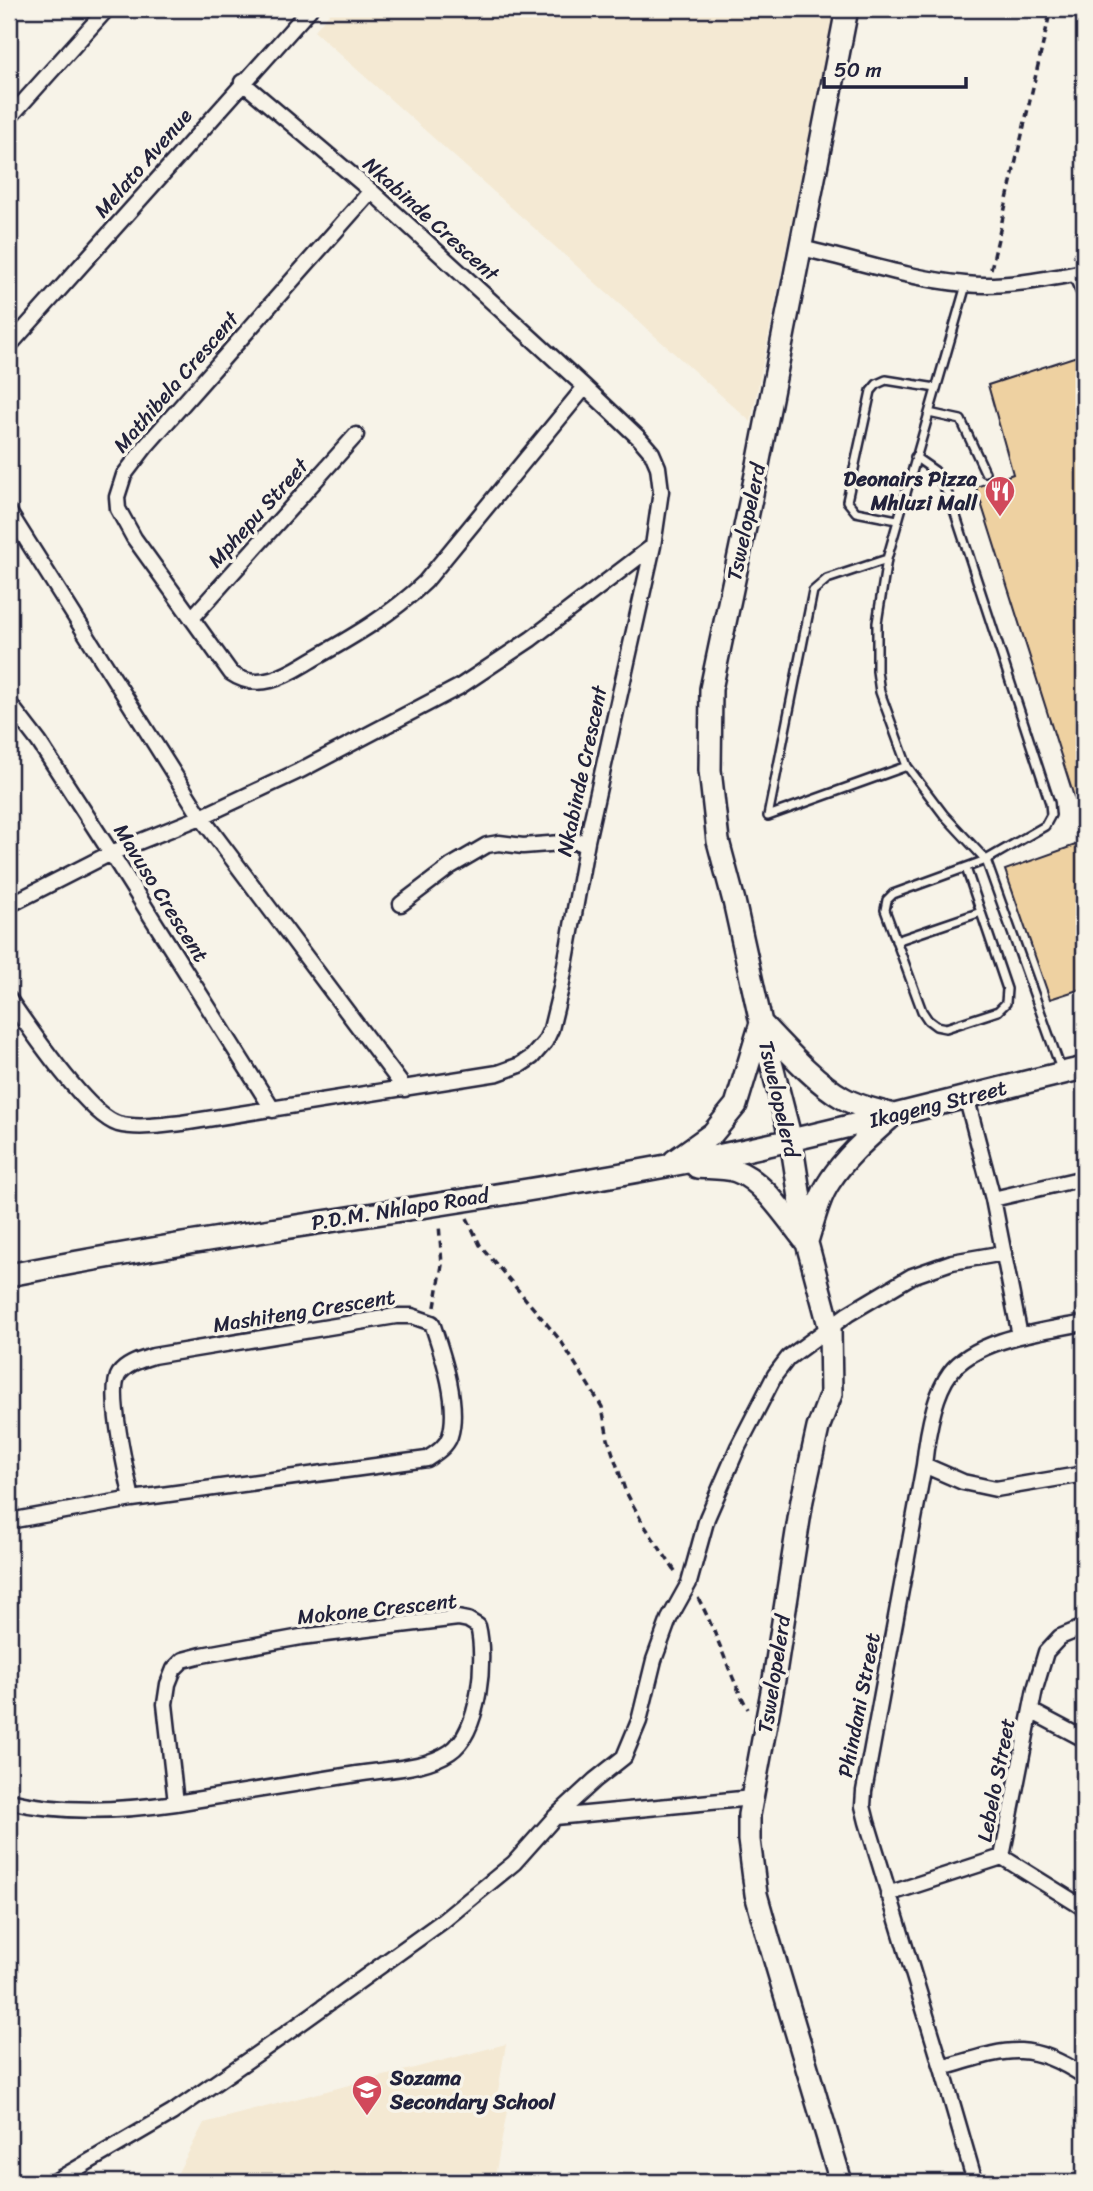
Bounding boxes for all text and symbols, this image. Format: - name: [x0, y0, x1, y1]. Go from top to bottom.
- scale bar: [824, 46, 965, 90]
- text: 50 m: [834, 51, 882, 89]
- street label: Melato Avenue: [84, 99, 202, 227]
- street label: Nkabinde Crescent: [354, 147, 509, 292]
- street label: Mathibela Crescent: [103, 301, 250, 462]
- street label: Mphepu Street: [198, 448, 319, 577]
- street label: Tswelopelerd: [715, 458, 777, 584]
- place label: Deonairs Pizza Mhluzi Mall: [844, 460, 978, 522]
- restaurant icon: Deonairs Pizza Mhluzi Mall: [983, 474, 1017, 518]
- street label: Nkabinde Crescent: [545, 681, 619, 860]
- street label: Mavuso Crescent: [103, 816, 219, 970]
- street label: Tswelopelerd: [747, 1037, 811, 1163]
- street label: Ikageng Street: [864, 1069, 1011, 1140]
- street label: P.D.M. Nhlapo Road: [309, 1176, 493, 1242]
- street label: Mashiteng Crescent: [210, 1278, 398, 1344]
- street label: Mokone Crescent: [295, 1582, 459, 1636]
- street label: Tswelopelerd: [746, 1610, 802, 1736]
- street label: Phindani Street: [826, 1629, 892, 1781]
- street label: Lebelo Street: [965, 1715, 1027, 1845]
- place label: Sozama Secondary School: [389, 2059, 556, 2121]
- school or university icon: Sozama Secondary School: [350, 2073, 384, 2117]

